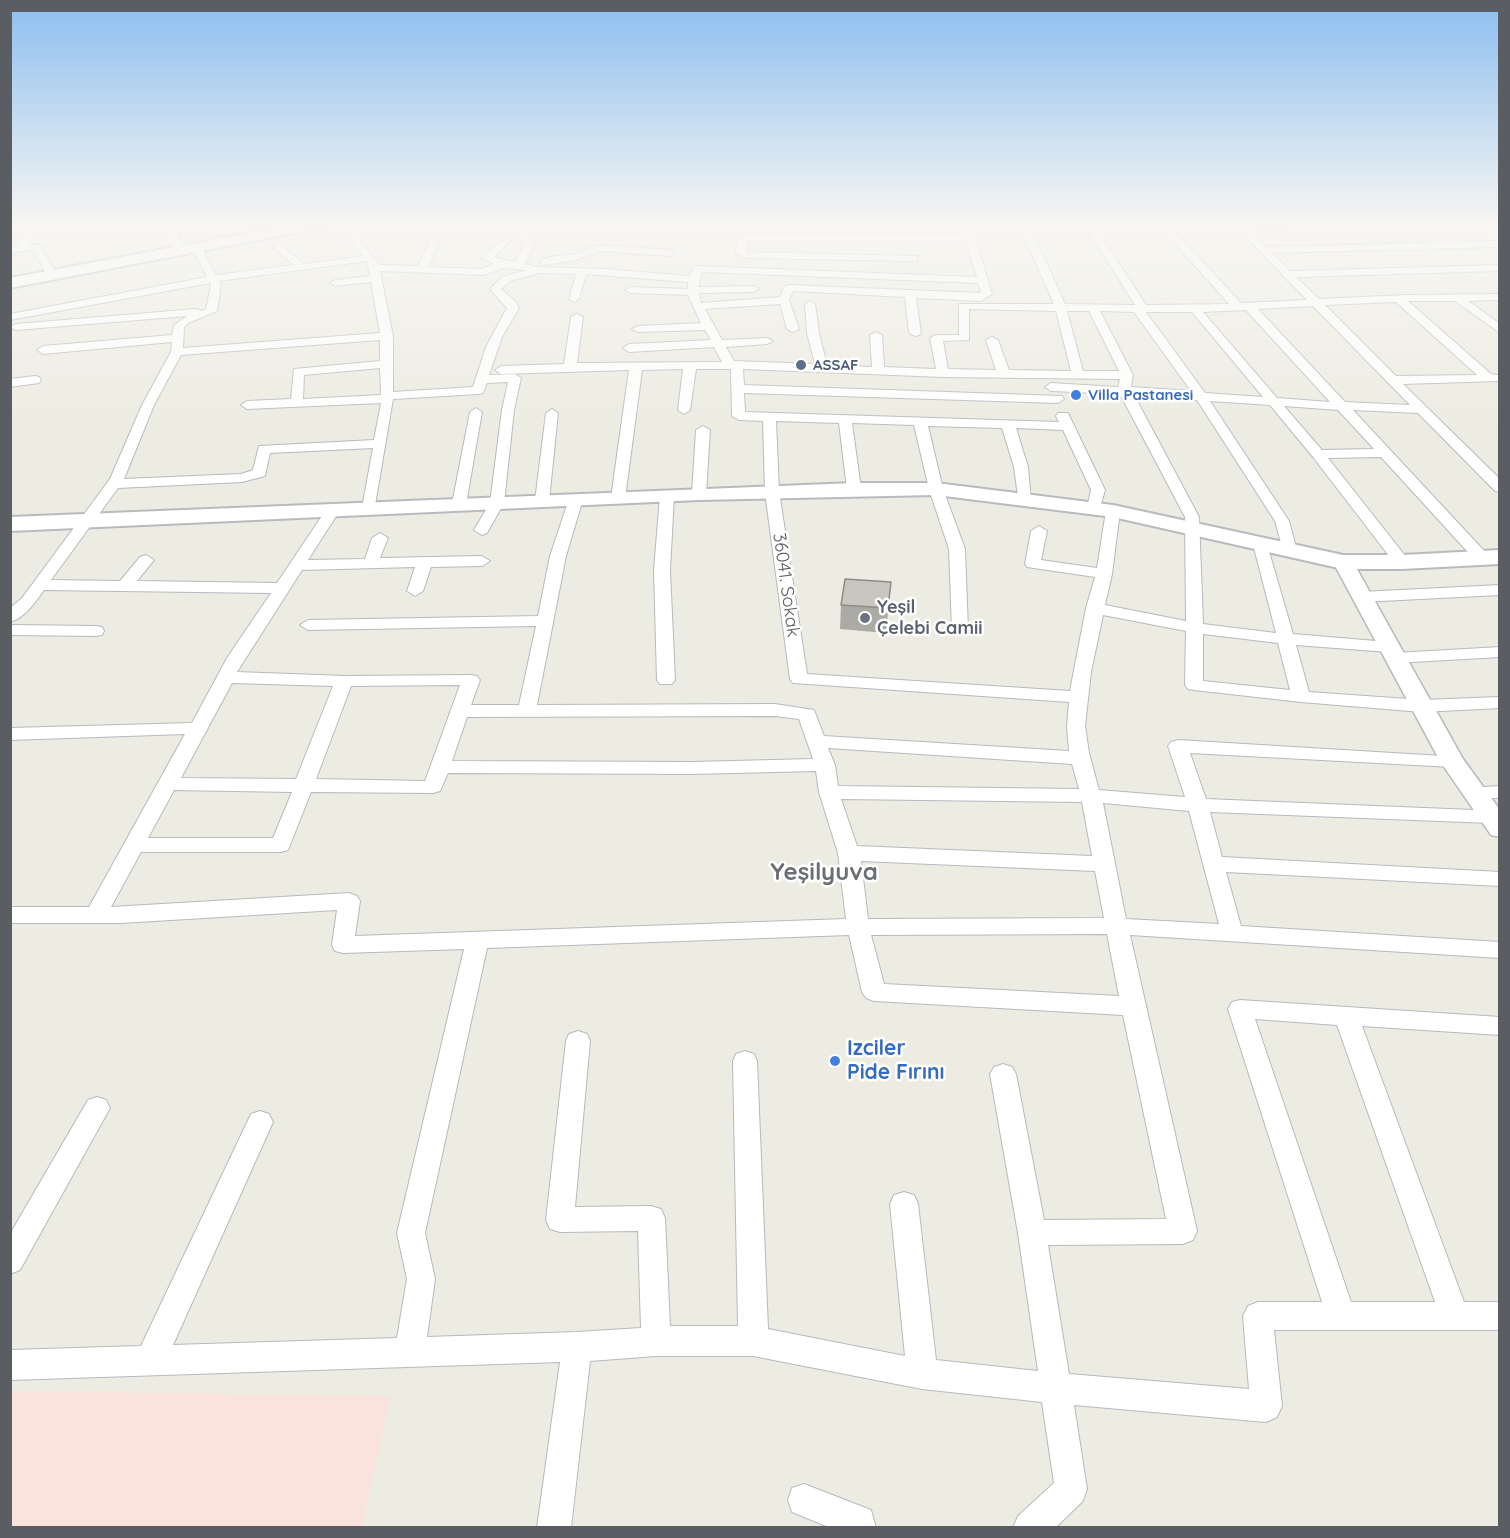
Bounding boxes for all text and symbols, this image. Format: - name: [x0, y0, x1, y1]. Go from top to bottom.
- place label: ASSAF: [813, 356, 859, 374]
- marker: ASSAF: [794, 358, 808, 372]
- place label: Villa Pastanesi: [1088, 386, 1193, 404]
- marker: Villa Pastanesi: [1069, 388, 1083, 402]
- street label: 36041. Sokak: [768, 531, 804, 639]
- place label: Yeşil Çelebi Camii: [877, 597, 982, 640]
- marker: Yeşil Çelebi Camii: [858, 611, 872, 625]
- district label: Yeşilyuva: [770, 859, 878, 887]
- place label: Izciler Pide Fırını: [847, 1036, 944, 1086]
- marker: Izciler Pide Fırını: [828, 1054, 842, 1068]

